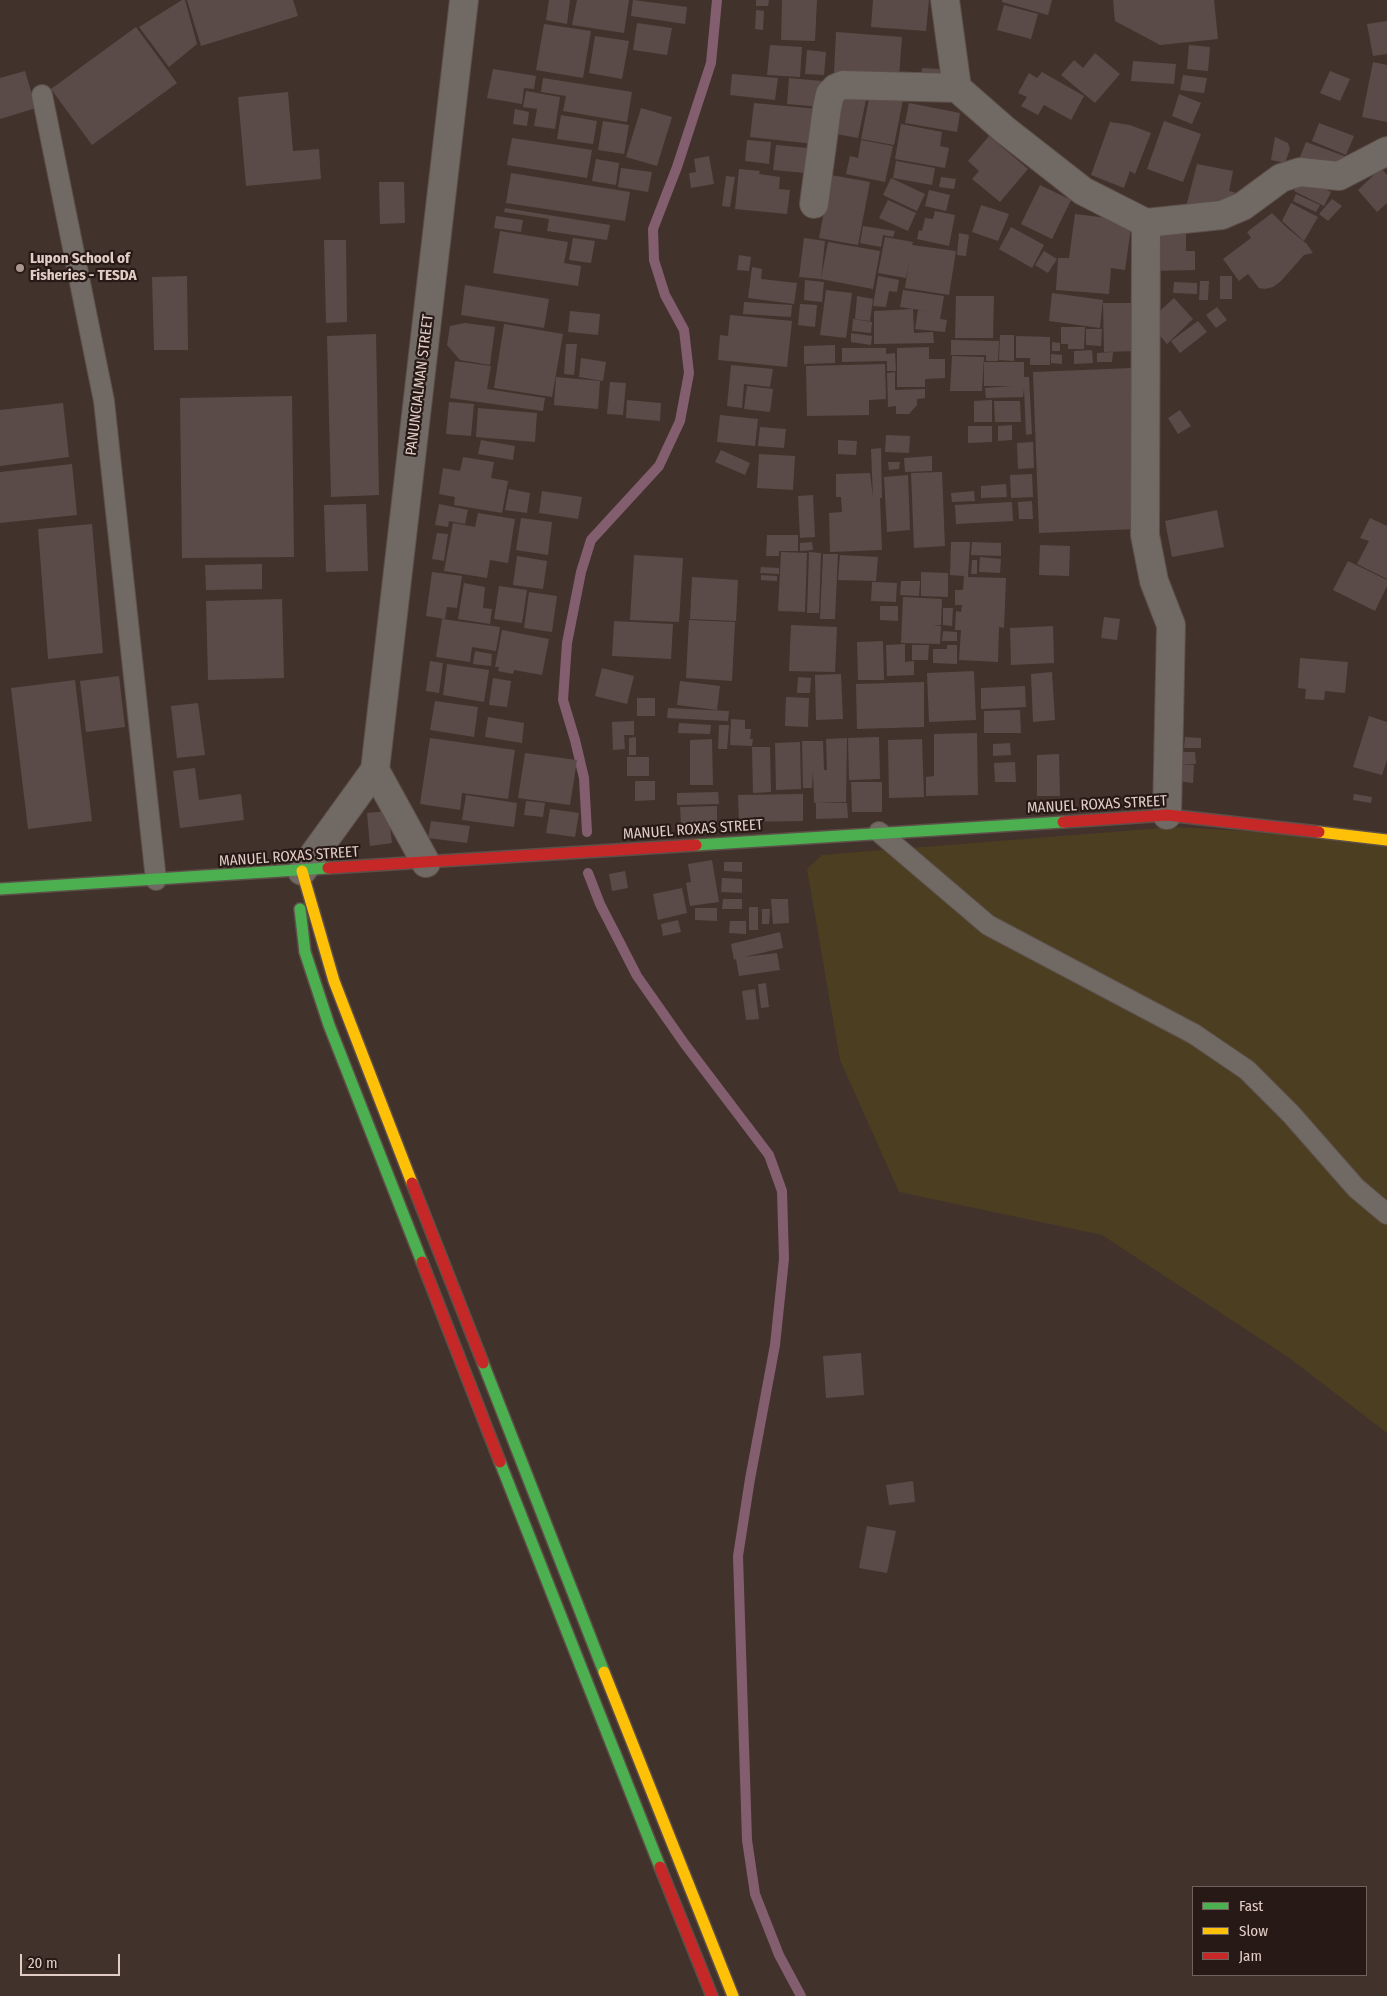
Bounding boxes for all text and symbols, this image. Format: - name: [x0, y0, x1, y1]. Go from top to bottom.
- place label: Lupon School of Fisheries - TESDA: [30, 250, 137, 285]
- marker: Lupon School of Fisheries - TESDA: [14, 262, 26, 274]
- street label: PANUNCIALMAN STREET: [402, 313, 438, 457]
- street label: MANUEL ROXAS STREET: [1026, 792, 1168, 818]
- street label: MANUEL ROXAS STREET: [622, 816, 764, 844]
- street label: MANUEL ROXAS STREET: [218, 843, 360, 871]
- legend: [1192, 1886, 1367, 1976]
- text: Fast: [1239, 1897, 1263, 1915]
- text: Slow: [1239, 1922, 1268, 1940]
- scale bar: [22, 1944, 122, 1976]
- text: Jam: [1239, 1947, 1262, 1965]
- text: 20 m: [28, 1954, 58, 1972]

